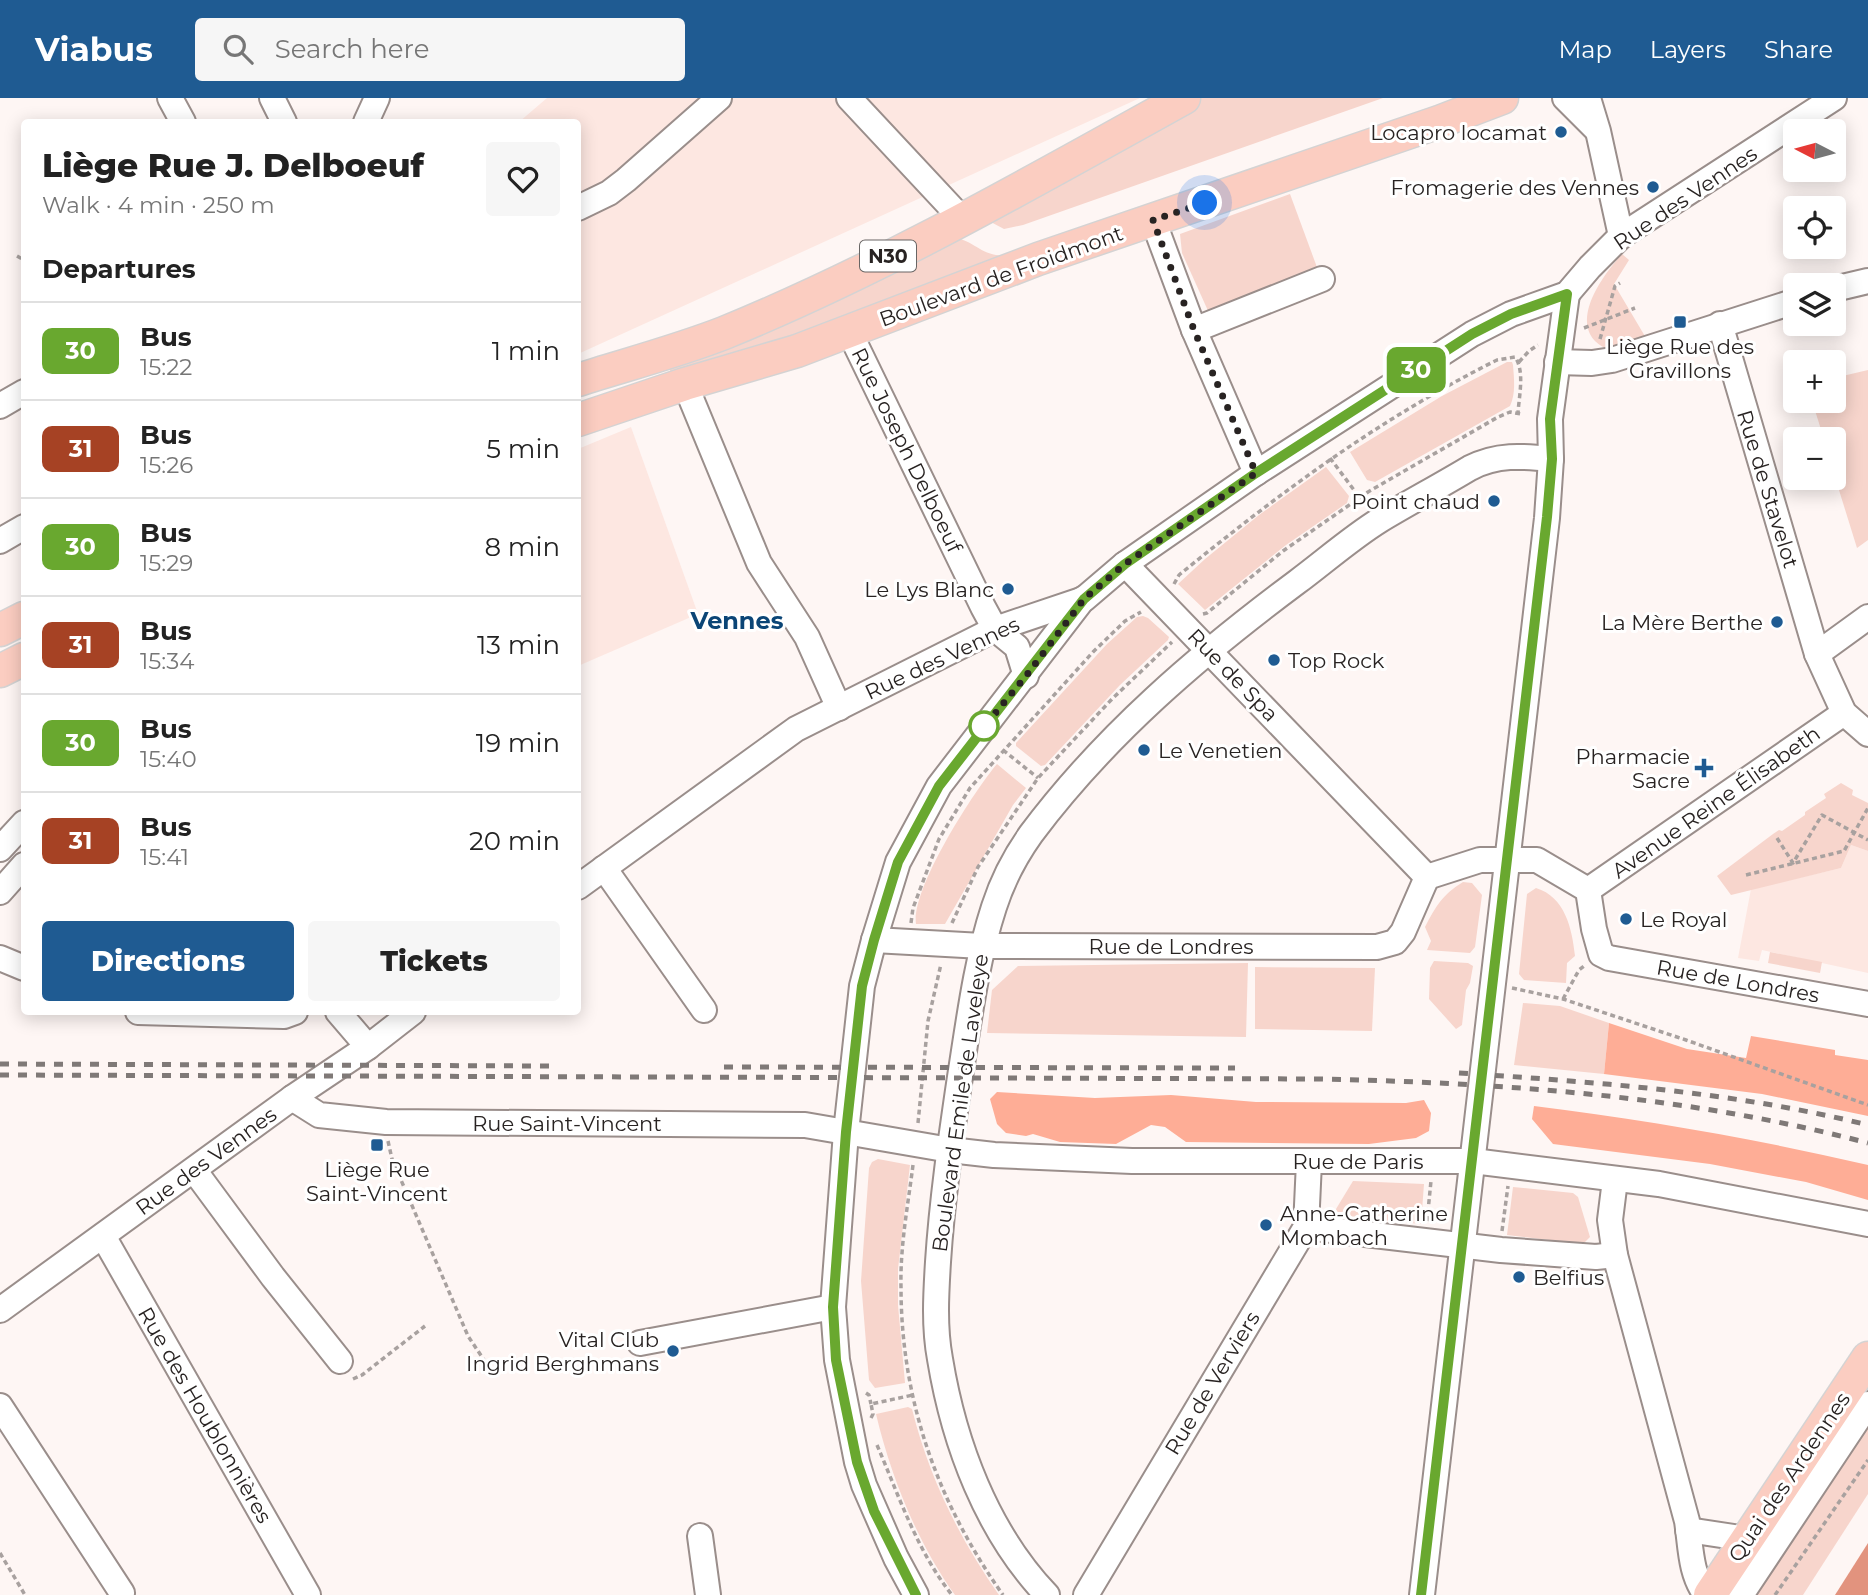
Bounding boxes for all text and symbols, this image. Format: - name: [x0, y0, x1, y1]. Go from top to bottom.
- search box: [195, 18, 685, 81]
- text: Viabus: [35, 29, 153, 69]
- icon: search: [219, 30, 257, 68]
- text: Search here: [275, 33, 429, 65]
- text: Map: [1558, 35, 1612, 64]
- text: Layers: [1650, 35, 1726, 64]
- text: Share: [1764, 35, 1833, 64]
- north arrow: [1783, 119, 1846, 182]
- map controls: [1783, 119, 1846, 490]
- place label: Locapro locamat: [1370, 120, 1547, 145]
- marker: Locapro locamat: [1553, 124, 1569, 140]
- street label: Rue des Vennes: [1609, 141, 1761, 255]
- button: heart: [486, 142, 560, 216]
- text: Liège Rue J. Delboeuf: [42, 145, 424, 185]
- place label: Fromagerie des Vennes: [1391, 175, 1639, 200]
- marker: Fromagerie des Vennes: [1645, 179, 1661, 195]
- your location: [1187, 185, 1222, 220]
- text: Walk · 4 min · 250 m: [42, 191, 275, 219]
- button: locate: [1783, 196, 1846, 259]
- street label: Boulevard de Froidmont: [876, 220, 1126, 332]
- road number: N30: [860, 240, 916, 272]
- text: Departures: [42, 253, 196, 285]
- button: layers: [1783, 273, 1846, 336]
- marker: Liège Rue des Gravillons: [1672, 314, 1688, 330]
- text: Bus: [140, 321, 192, 353]
- place label: Liège Rue des Gravillons: [1606, 334, 1754, 383]
- text: 1 min: [492, 335, 560, 367]
- text: 30: [65, 336, 96, 365]
- street label: Rue Joseph Delboeuf: [846, 343, 968, 557]
- line badge: 30: [1384, 347, 1448, 393]
- button: +: [1783, 350, 1846, 413]
- text: 15:22: [140, 353, 192, 381]
- text: 30: [1401, 355, 1431, 384]
- street label: Rue de Stavelot: [1732, 407, 1804, 571]
- text: Bus: [140, 419, 192, 451]
- button: −: [1783, 427, 1846, 490]
- text: 5 min: [486, 433, 560, 465]
- text: 31: [69, 434, 92, 463]
- text: 15:26: [140, 451, 193, 479]
- place label: Point chaud: [1352, 489, 1480, 514]
- marker: Point chaud: [1486, 493, 1502, 509]
- text: Bus: [140, 517, 192, 549]
- text: 8 min: [484, 531, 560, 563]
- text: 30: [65, 532, 96, 561]
- text: 15:29: [140, 549, 193, 577]
- place label: Le Lys Blanc: [864, 577, 994, 602]
- marker: Le Lys Blanc: [1000, 581, 1016, 597]
- district label: Vennes: [690, 606, 784, 635]
- place label: La Mère Berthe: [1601, 610, 1763, 635]
- street label: Rue des Vennes: [861, 611, 1023, 705]
- marker: La Mère Berthe: [1769, 614, 1785, 630]
- text: Bus: [140, 615, 192, 647]
- street label: Rue de Spa: [1183, 623, 1283, 727]
- text: 13 min: [477, 629, 560, 661]
- text: 31: [69, 630, 92, 659]
- text: 15:34: [140, 647, 194, 675]
- place label: Top Rock: [1288, 648, 1385, 673]
- marker: Top Rock: [1266, 652, 1282, 668]
- unlabelled marker: [969, 711, 999, 741]
- text: Bus: [140, 713, 192, 745]
- street label: Avenue Reine Élisabeth: [1607, 721, 1825, 883]
- text: 19 min: [476, 727, 560, 759]
- text: 30: [65, 728, 96, 757]
- place label: Le Venetien: [1158, 738, 1283, 763]
- marker: Le Venetien: [1136, 742, 1152, 758]
- place label: Pharmacie Sacre: [1575, 744, 1690, 793]
- text: 15:40: [140, 745, 197, 773]
- marker: Pharmacie Sacre: [1696, 760, 1712, 776]
- text: Bus: [140, 811, 192, 843]
- text: 20 min: [469, 825, 560, 857]
- text: 31: [69, 826, 92, 855]
- text: 15:41: [140, 843, 189, 871]
- place label: Le Royal: [1640, 907, 1727, 932]
- marker: Le Royal: [1618, 911, 1634, 927]
- button: Directions: [42, 921, 294, 1001]
- button: Tickets: [308, 921, 560, 1001]
- street label: Rue de Londres: [1089, 934, 1253, 959]
- street label: Boulevard Emile de Laveleye: [927, 952, 993, 1254]
- street label: Rue de Londres: [1655, 954, 1821, 1008]
- street label: Rue des Vennes: [131, 1102, 281, 1220]
- street label: Rue Saint-Vincent: [472, 1111, 662, 1136]
- marker: Liège Rue Saint-Vincent: [369, 1137, 385, 1153]
- street label: Rue de Paris: [1292, 1149, 1424, 1174]
- place label: Liège Rue Saint-Vincent: [306, 1157, 448, 1206]
- place label: Anne-Catherine Mombach: [1280, 1201, 1448, 1250]
- marker: Anne-Catherine Mombach: [1258, 1217, 1274, 1233]
- place label: Belfius: [1533, 1265, 1604, 1290]
- marker: Belfius: [1511, 1269, 1527, 1285]
- street label: Rue des Houblonnières: [133, 1302, 277, 1528]
- street label: Rue de Verviers: [1159, 1307, 1265, 1459]
- place label: Vital Club Ingrid Berghmans: [466, 1327, 659, 1376]
- marker: Vital Club Ingrid Berghmans: [665, 1343, 681, 1359]
- street label: Quai des Ardennes: [1723, 1387, 1855, 1567]

